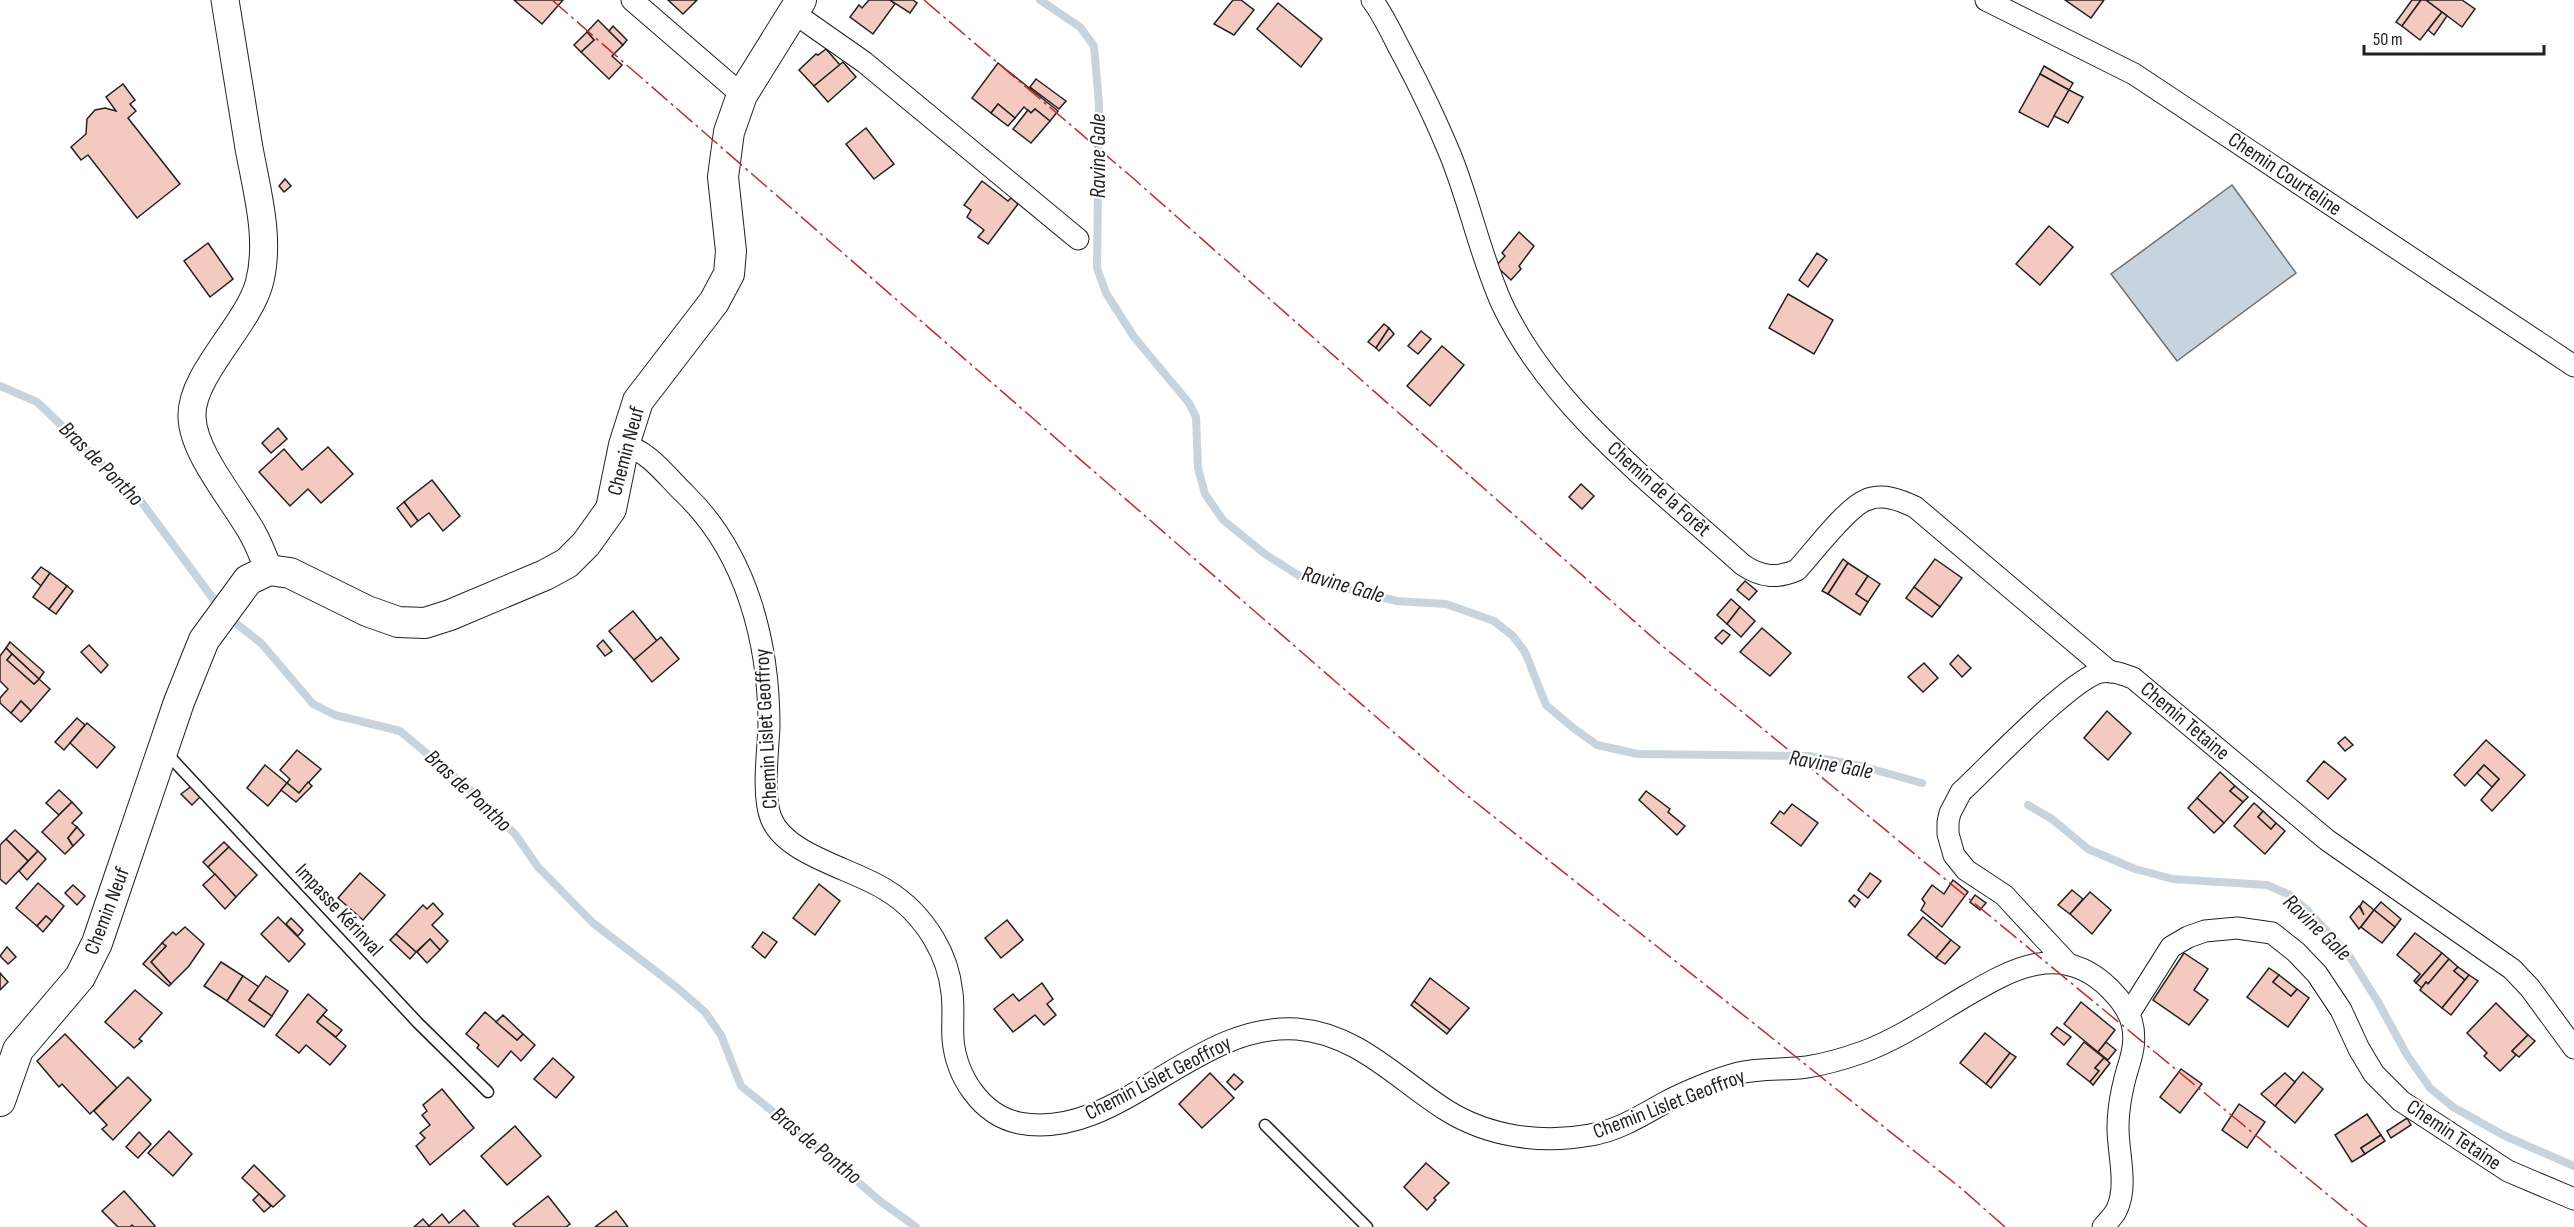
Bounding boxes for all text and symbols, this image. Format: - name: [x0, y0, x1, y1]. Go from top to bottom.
- scale bar: [2364, 18, 2544, 56]
- text: 50 m: [2373, 29, 2403, 50]
- water label: Ravine Gale: [1085, 113, 1112, 198]
- street label: Chemin Courteline: [2224, 127, 2346, 221]
- street label: Chemin Neuf: [602, 403, 650, 498]
- water label: Bras de Pontho: [53, 416, 149, 512]
- street label: Chemin de la Forêt: [1602, 436, 1716, 542]
- water label: Ravine Gale: [1299, 560, 1388, 610]
- street label: Chemin Lislet Geoffroy: [749, 648, 783, 810]
- street label: Chemin Tetaine: [2135, 677, 2235, 765]
- water label: Bras de Pontho: [419, 744, 517, 838]
- water label: Ravine Gale: [1787, 744, 1875, 786]
- street label: Impasse Kérinval: [290, 859, 388, 961]
- street label: Chemin Neuf: [79, 863, 135, 958]
- water label: Ravine Gale: [2277, 889, 2357, 967]
- street label: Chemin Lislet Geoffroy: [1081, 1030, 1235, 1126]
- street label: Chemin Lislet Geoffroy: [1590, 1064, 1748, 1144]
- street label: Chemin Tetaine: [2402, 1094, 2506, 1176]
- water label: Bras de Pontho: [765, 1101, 867, 1191]

